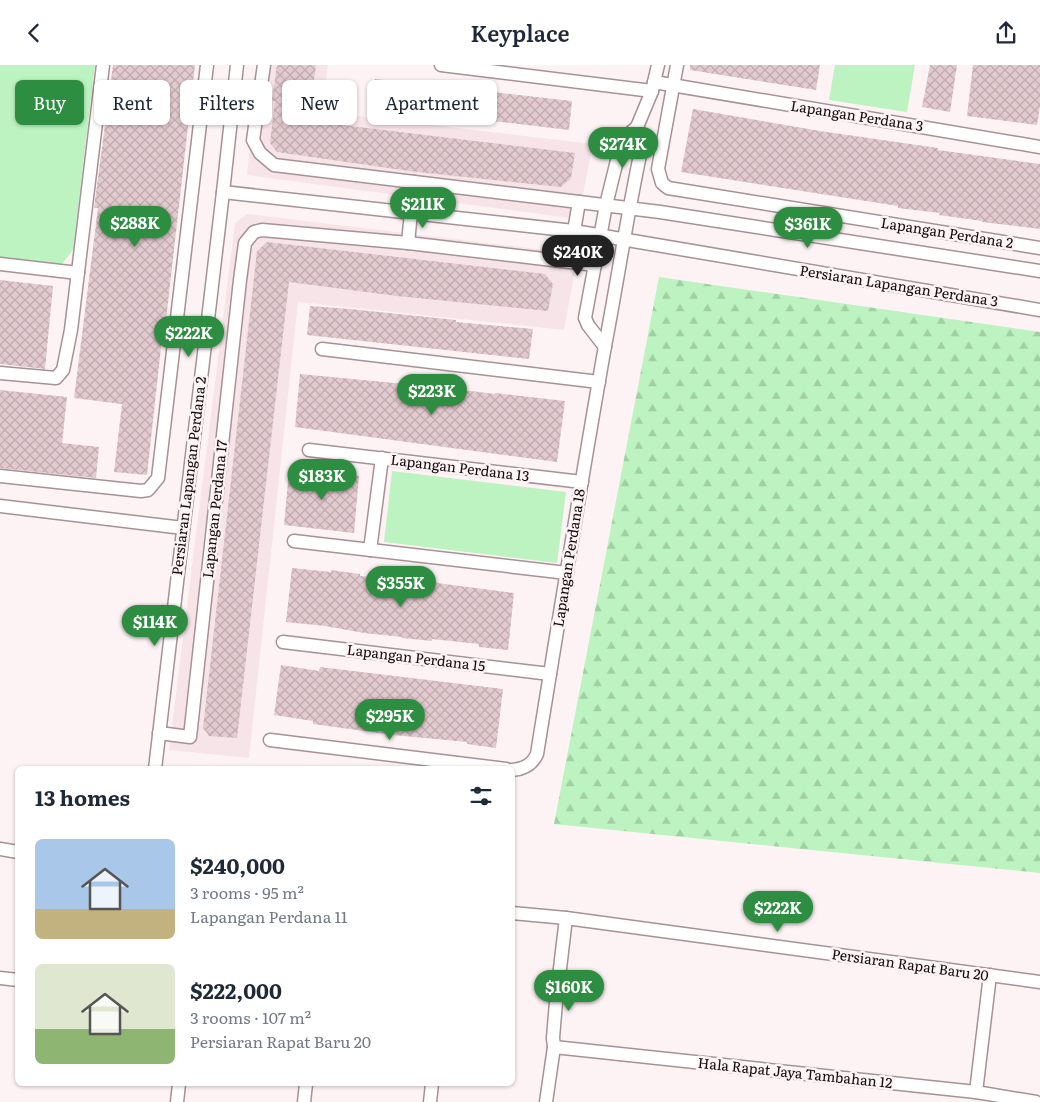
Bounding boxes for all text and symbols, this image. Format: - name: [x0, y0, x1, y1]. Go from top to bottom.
- text: Keyplace: [471, 16, 569, 49]
- icon: back: [20, 19, 48, 47]
- icon: share: [992, 19, 1020, 47]
- chip: Buy: [15, 80, 84, 125]
- chip: Rent: [94, 80, 170, 125]
- chip: Filters: [180, 80, 272, 125]
- chip: New: [282, 80, 357, 125]
- chip: Apartment: [367, 80, 497, 125]
- street label: Lapangan Perdana 3: [789, 95, 925, 135]
- pin: $274K: [588, 127, 658, 169]
- text: $274K: [599, 131, 647, 155]
- pin: $211K: [388, 186, 458, 229]
- text: $211K: [401, 191, 445, 215]
- pin: $288K: [100, 205, 170, 248]
- pin: $361K: [773, 207, 843, 249]
- text: $288K: [110, 210, 160, 234]
- text: $361K: [785, 211, 831, 235]
- street label: Lapangan Perdana 2: [880, 212, 1015, 252]
- pin: $240K: [543, 235, 613, 277]
- text: $240K: [553, 239, 603, 263]
- street label: Persiaran Lapangan Perdana 3: [798, 259, 1000, 311]
- pin: $222K: [154, 315, 224, 358]
- text: $222K: [165, 320, 213, 344]
- pin: $223K: [397, 373, 467, 416]
- street label: Persiaran Lapangan Perdana 2: [166, 375, 210, 576]
- text: $223K: [408, 378, 456, 402]
- street label: Lapangan Perdana 17: [197, 439, 231, 579]
- street label: Lapangan Perdana 13: [390, 449, 531, 485]
- pin: $183K: [287, 459, 357, 501]
- text: $183K: [299, 463, 345, 487]
- street label: Lapangan Perdana 18: [547, 487, 589, 628]
- pin: $355K: [366, 565, 436, 608]
- text: $355K: [377, 570, 425, 594]
- pin: $114K: [120, 605, 190, 647]
- text: $114K: [133, 609, 177, 633]
- street label: Lapangan Perdana 15: [346, 639, 486, 675]
- pin: $295K: [355, 699, 425, 741]
- text: $295K: [366, 703, 414, 727]
- text: 13 homes: [35, 781, 130, 812]
- icon: filters: [467, 782, 495, 810]
- text: $240,000: [190, 849, 285, 880]
- icon: home: [75, 859, 135, 919]
- text: 3 rooms · 95 m²: [190, 880, 304, 904]
- pin: $222K: [743, 891, 813, 933]
- text: $222K: [754, 895, 802, 919]
- text: Lapangan Perdana 11: [190, 904, 348, 928]
- street label: Persiaran Rapat Baru 20: [830, 943, 990, 985]
- pin: $160K: [534, 969, 604, 1012]
- text: $222,000: [190, 974, 282, 1005]
- text: $160K: [545, 974, 593, 998]
- icon: home: [75, 984, 135, 1044]
- text: 3 rooms · 107 m²: [190, 1005, 311, 1029]
- text: Persiaran Rapat Baru 20: [190, 1029, 371, 1053]
- street label: Hala Rapat Jaya Tambahan 12: [697, 1052, 893, 1092]

